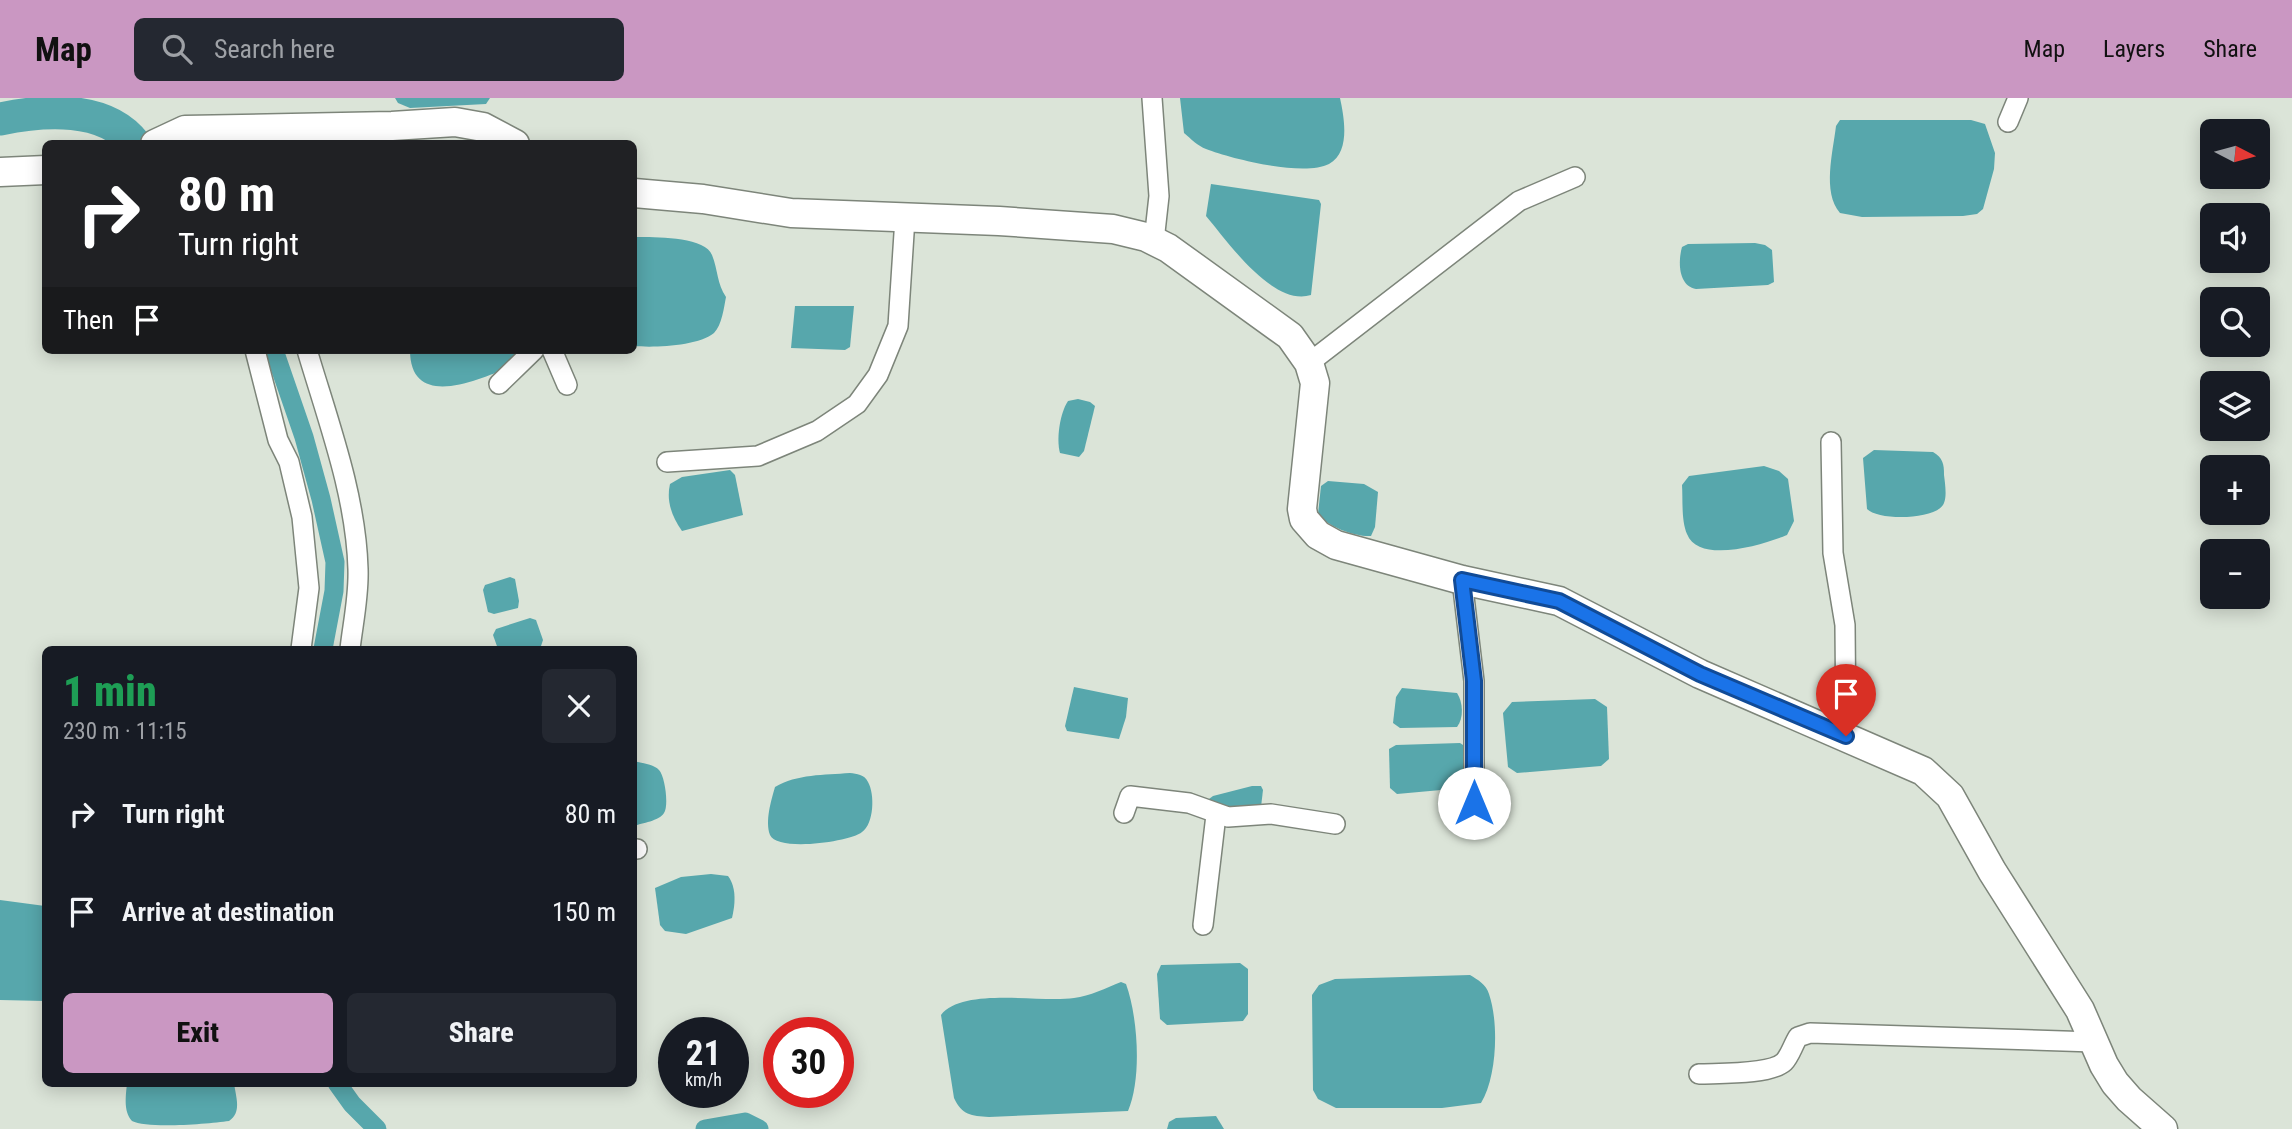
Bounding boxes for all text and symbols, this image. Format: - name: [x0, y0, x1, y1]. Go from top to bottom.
- search box: [134, 18, 624, 81]
- text: Map: [35, 30, 92, 69]
- icon: search: [158, 30, 196, 68]
- text: Search here: [214, 34, 335, 64]
- text: Map: [2024, 35, 2065, 63]
- text: Layers: [2103, 35, 2165, 63]
- text: Share: [2203, 35, 2257, 63]
- north arrow: [2200, 119, 2270, 189]
- map controls: [2200, 119, 2270, 609]
- text: 80 m: [178, 166, 275, 223]
- icon: right: [63, 168, 154, 259]
- button: sound: [2200, 203, 2270, 273]
- text: Turn right: [178, 225, 299, 263]
- button: search: [2200, 287, 2270, 357]
- icon: arrive: [128, 301, 166, 339]
- text: Then: [63, 305, 114, 335]
- button: layers: [2200, 371, 2270, 441]
- button: +: [2200, 455, 2270, 525]
- button: −: [2200, 539, 2270, 609]
- pin: [1816, 664, 1876, 736]
- text: 1 min: [63, 667, 157, 716]
- button: close: [542, 669, 616, 743]
- icon: arrive: [1827, 675, 1865, 713]
- text: 230 m · 11:15: [63, 718, 187, 745]
- position arrow: [1437, 766, 1511, 840]
- icon: right: [63, 795, 101, 833]
- text: Turn right: [122, 799, 224, 829]
- text: 80 m: [565, 799, 616, 829]
- icon: arrive: [63, 893, 101, 931]
- text: Arrive at destination: [122, 897, 334, 927]
- text: 150 m: [552, 897, 616, 927]
- button: Exit: [63, 993, 333, 1073]
- button: Share: [347, 993, 616, 1073]
- speed limit sign: 30: [763, 1017, 854, 1108]
- text: 21: [686, 1033, 721, 1074]
- text: km/h: [685, 1069, 722, 1090]

